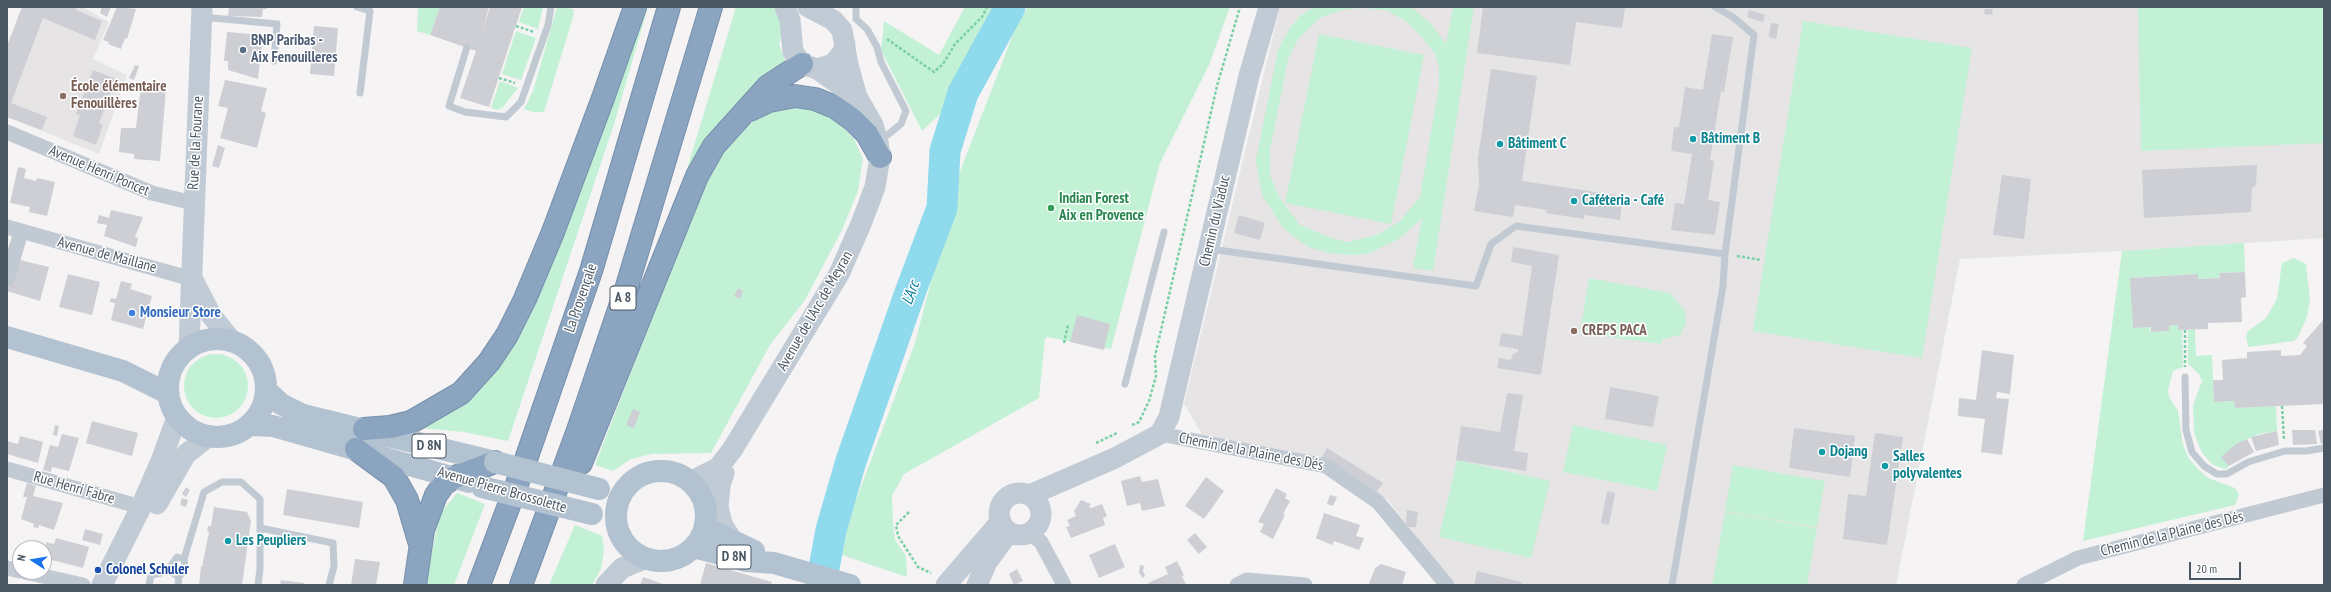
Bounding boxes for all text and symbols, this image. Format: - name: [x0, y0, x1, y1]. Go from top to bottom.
- place label: BNP Paribas - Aix Fenouilleres: [251, 32, 338, 67]
- marker: BNP Paribas - Aix Fenouilleres: [238, 45, 248, 55]
- place label: École élémentaire Fenouillères: [71, 78, 167, 113]
- marker: École élémentaire Fenouillères: [58, 91, 68, 101]
- street label: Rue de la Fourane: [185, 96, 207, 190]
- place label: Bâtiment B: [1701, 130, 1760, 148]
- marker: Bâtiment B: [1688, 134, 1698, 144]
- place label: Bâtiment C: [1508, 135, 1567, 153]
- marker: Bâtiment C: [1495, 139, 1505, 149]
- street label: Avenue Henri Poncet: [46, 142, 152, 200]
- street label: Chemin du Viaduc: [1196, 174, 1234, 268]
- place label: Indian Forest Aix en Provence: [1059, 190, 1144, 225]
- place label: Caféteria - Café: [1582, 192, 1664, 210]
- marker: Caféteria - Café: [1569, 196, 1579, 206]
- marker: Indian Forest Aix en Provence: [1046, 203, 1056, 213]
- street label: Avenue de Maillane: [56, 233, 158, 277]
- street label: Avenue de l'Arc de Meyran: [773, 248, 857, 374]
- street label: La Provençale: [561, 261, 601, 335]
- water label: L'Arc: [898, 278, 924, 308]
- road number: A 8: [610, 286, 636, 310]
- place label: Monsieur Store: [140, 304, 221, 322]
- marker: Monsieur Store: [127, 308, 137, 318]
- place label: CREPS PACA: [1582, 322, 1647, 340]
- marker: CREPS PACA: [1569, 326, 1579, 336]
- street label: Chemin de la Plaine des Dés: [1177, 429, 1325, 475]
- road number: D 8N: [412, 434, 446, 458]
- place label: Dojang: [1830, 443, 1868, 461]
- marker: Dojang: [1817, 447, 1827, 457]
- place label: Salles polyvalentes: [1893, 448, 1962, 483]
- marker: Salles polyvalentes: [1880, 461, 1890, 471]
- street label: Avenue Pierre Brossolette: [435, 463, 569, 517]
- street label: Rue Henri Fabre: [31, 468, 117, 508]
- street label: Chemin de la Plaine des Dés: [2099, 508, 2245, 560]
- place label: Les Peupliers: [236, 532, 306, 550]
- marker: Les Peupliers: [223, 536, 233, 546]
- north arrow: [12, 540, 52, 580]
- road number: D 8N: [717, 545, 751, 569]
- text: N: [14, 553, 29, 562]
- scale bar: [2191, 554, 2243, 580]
- place label: Colonel Schuler: [106, 561, 189, 579]
- text: 20 m: [2196, 561, 2217, 576]
- marker: Colonel Schuler: [93, 565, 103, 575]

